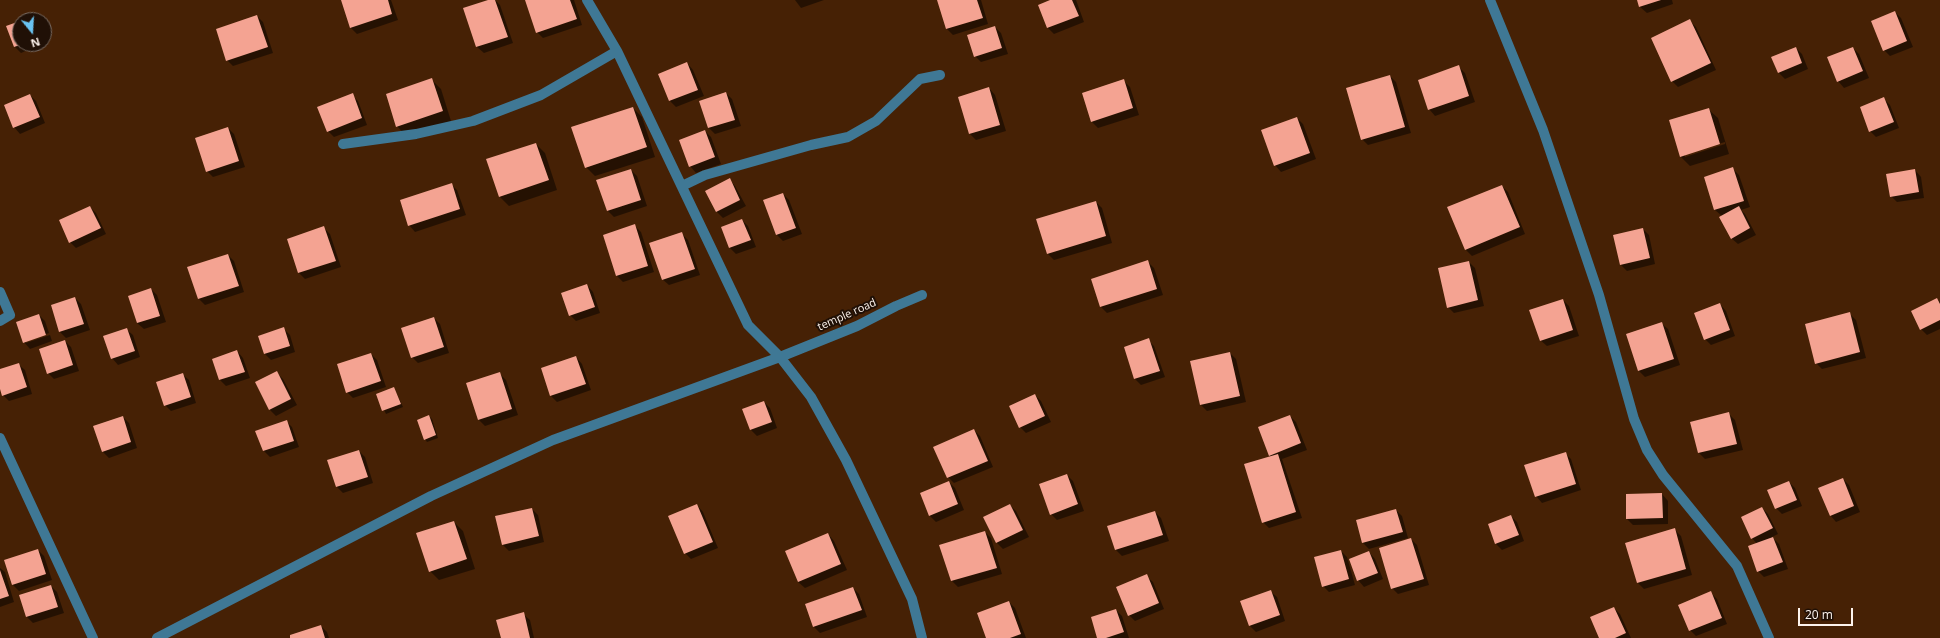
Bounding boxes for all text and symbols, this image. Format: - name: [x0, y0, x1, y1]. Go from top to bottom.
- north arrow: [12, 12, 52, 52]
- text: N: [29, 34, 42, 51]
- street label: temple road: [816, 296, 878, 334]
- scale bar: [1800, 600, 1855, 626]
- text: 20 m: [1805, 606, 1833, 623]

